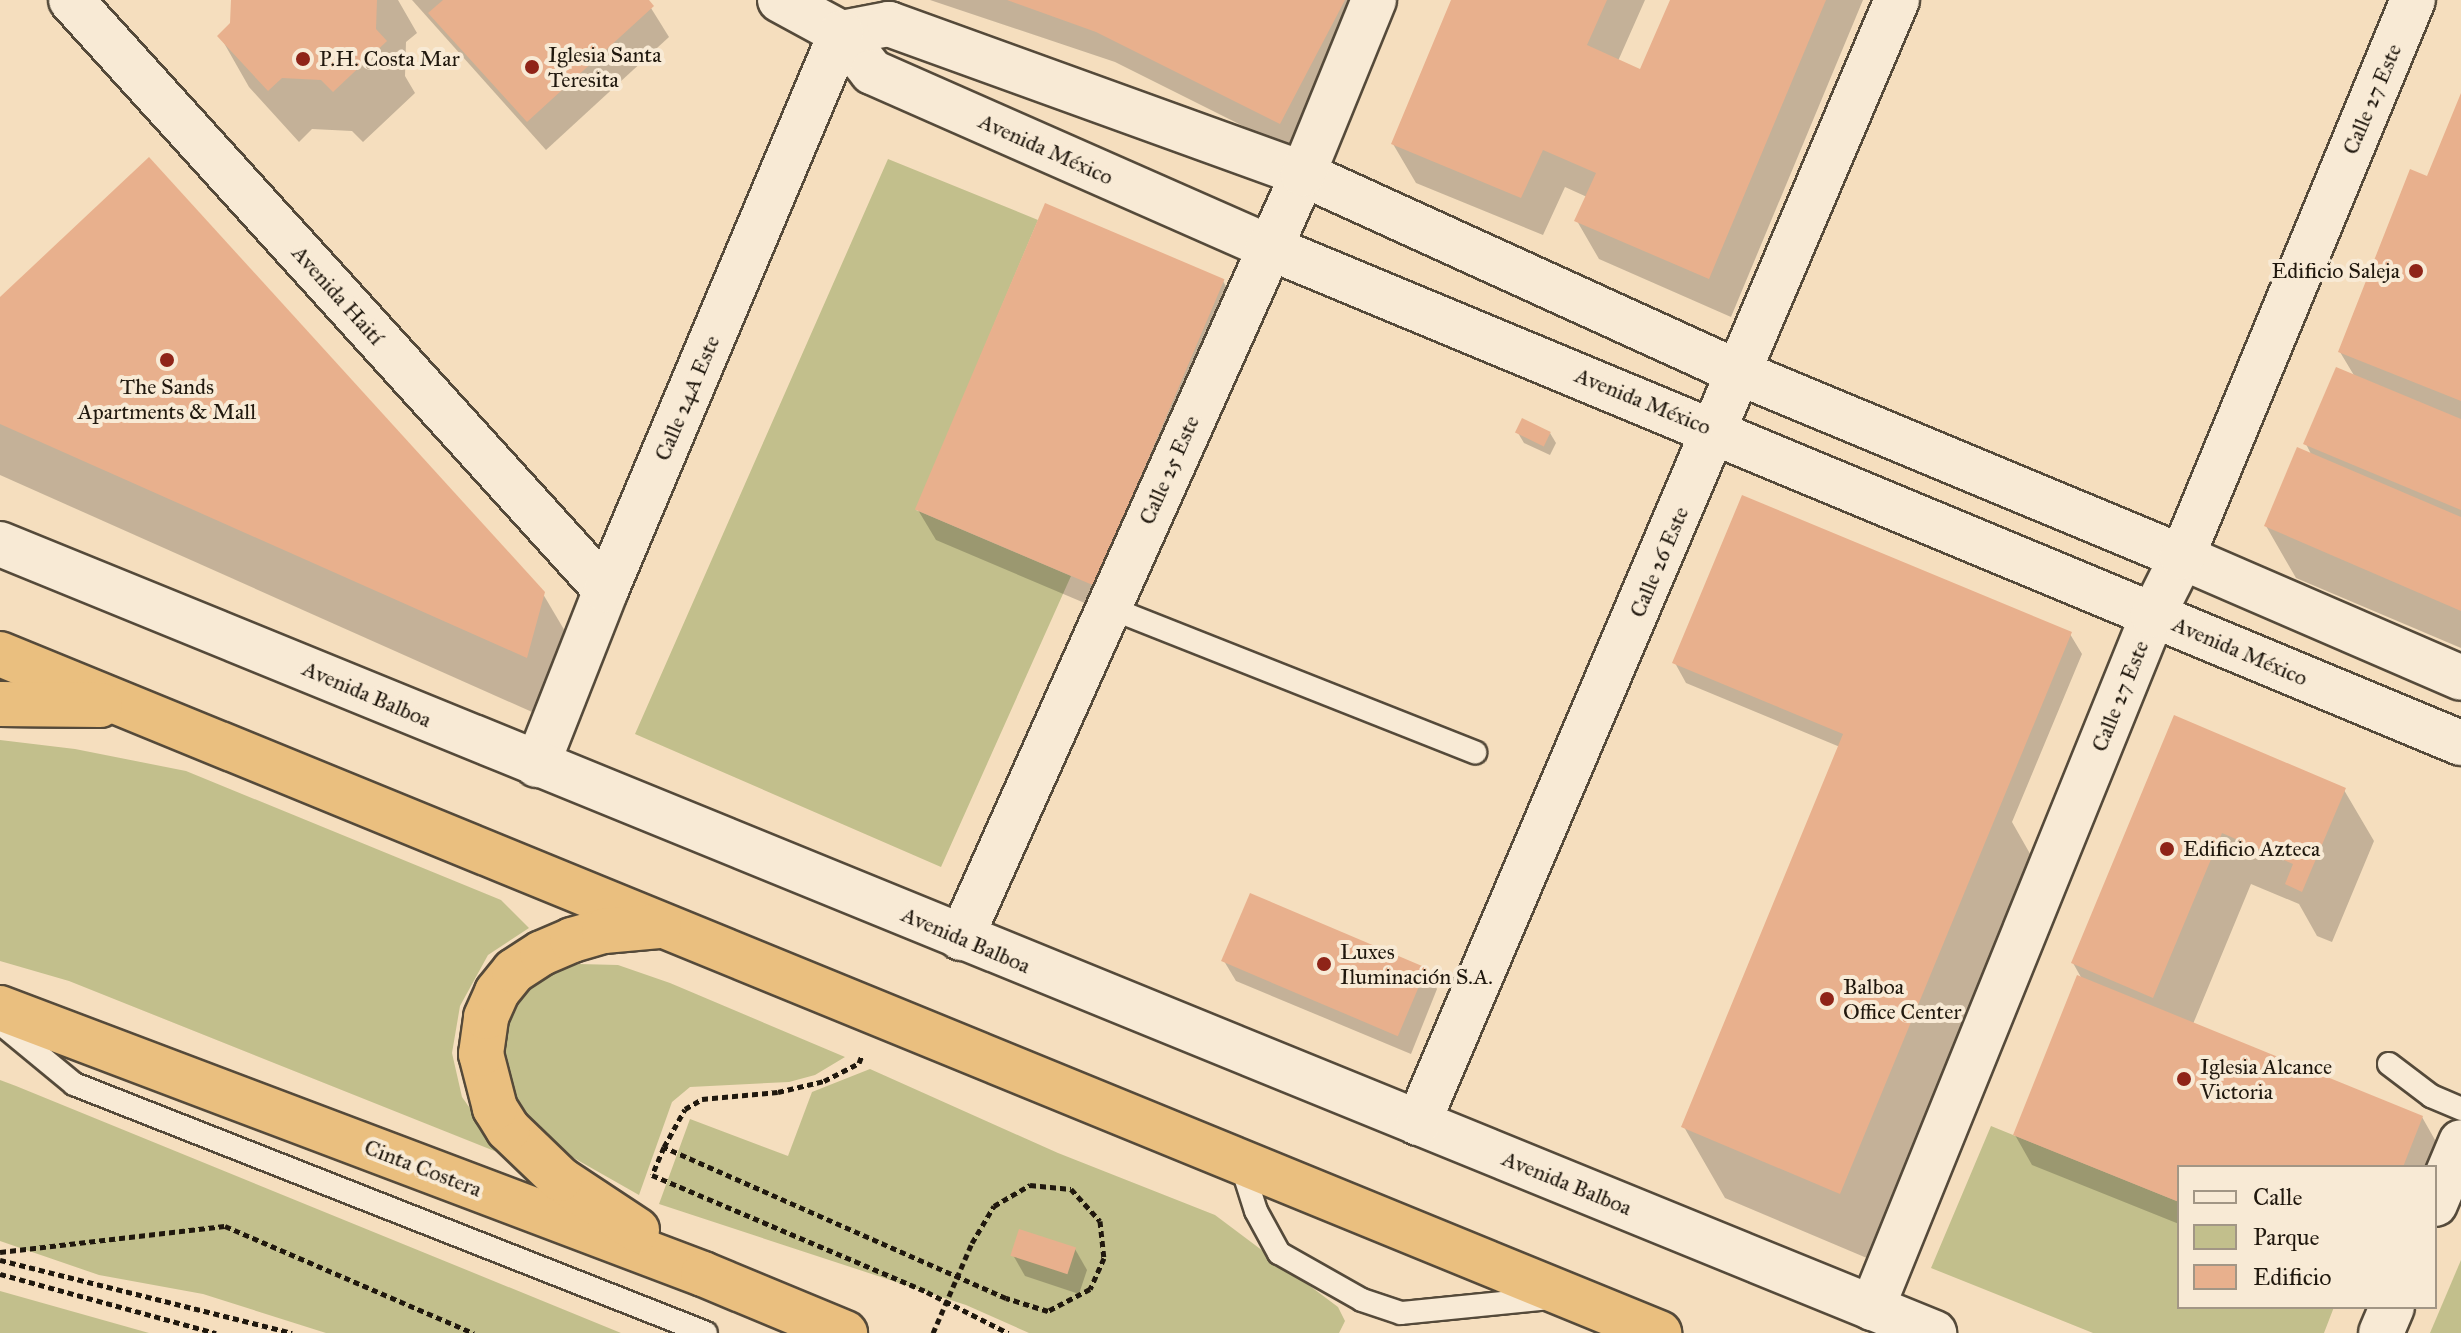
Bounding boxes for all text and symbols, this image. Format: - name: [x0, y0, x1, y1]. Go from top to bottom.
- street label: Calle 27 Este: [2337, 40, 2407, 158]
- place label: Iglesia Santa Teresita: [548, 41, 661, 92]
- place label: P.H. Costa Mar: [319, 46, 460, 72]
- marker: P.H. Costa Mar: [294, 50, 312, 68]
- marker: Iglesia Santa Teresita: [523, 58, 541, 76]
- street label: Avenida México: [975, 108, 1117, 190]
- street label: Avenida Haití: [287, 240, 389, 350]
- place label: Edificio Saleja: [2272, 258, 2400, 284]
- marker: Edificio Saleja: [2407, 262, 2425, 280]
- street label: Calle 24A Este: [649, 331, 725, 465]
- marker: The Sands Apartments & Mall: [158, 351, 176, 369]
- street label: Avenida México: [1571, 362, 1715, 440]
- place label: The Sands Apartments & Mall: [78, 373, 256, 424]
- street label: Calle 25 Este: [1133, 411, 1205, 529]
- street label: Calle 26 Este: [1624, 503, 1694, 621]
- street label: Avenida México: [2168, 611, 2312, 691]
- street label: Calle 27 Este: [2086, 637, 2154, 755]
- street label: Avenida Balboa: [299, 655, 435, 733]
- place label: Edificio Azteca: [2183, 836, 2320, 862]
- marker: Edificio Azteca: [2158, 840, 2176, 858]
- street label: Avenida Balboa: [898, 901, 1034, 979]
- place label: Luxes Iluminación S.A.: [1340, 938, 1493, 990]
- marker: Luxes Iluminación S.A.: [1315, 955, 1333, 973]
- place label: Balboa Office Center: [1843, 973, 1962, 1024]
- marker: Balboa Office Center: [1818, 990, 1836, 1008]
- place label: Iglesia Alcance Victoria: [2200, 1053, 2332, 1104]
- marker: Iglesia Alcance Victoria: [2175, 1070, 2193, 1088]
- street label: Cinta Costera: [361, 1134, 485, 1202]
- street label: Avenida Balboa: [1498, 1145, 1636, 1221]
- legend: [2177, 1165, 2437, 1309]
- text: Calle: [2253, 1182, 2302, 1212]
- text: Parque: [2253, 1222, 2320, 1252]
- text: Edificio: [2253, 1262, 2332, 1292]

